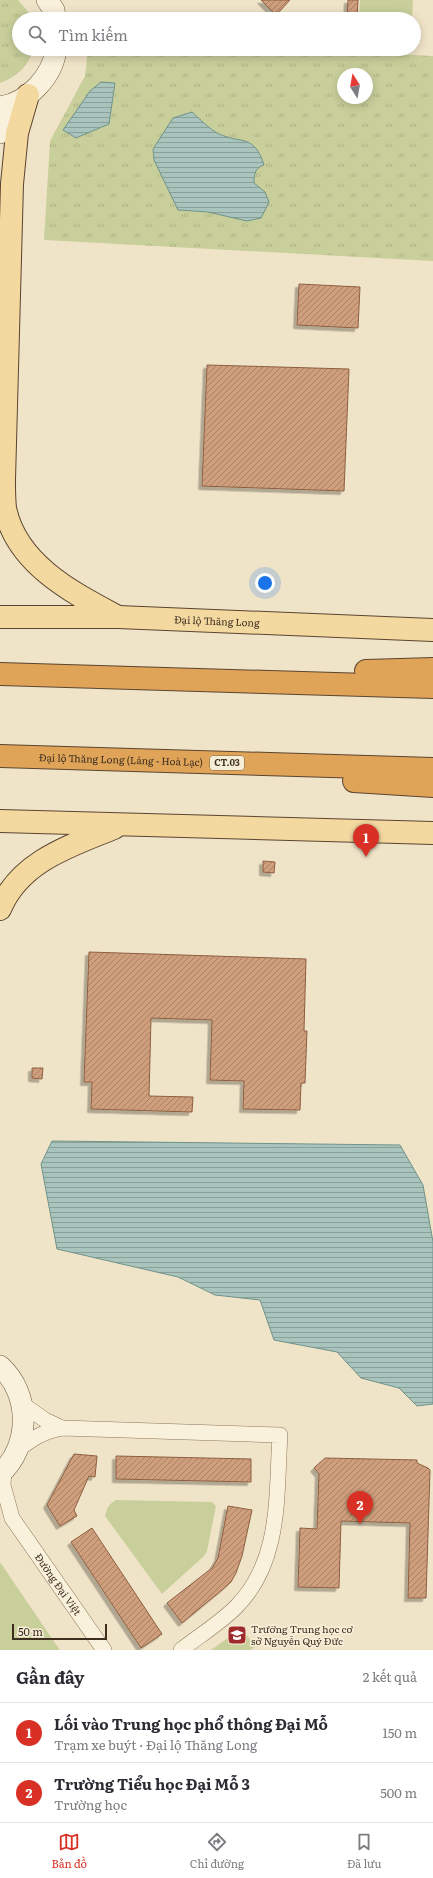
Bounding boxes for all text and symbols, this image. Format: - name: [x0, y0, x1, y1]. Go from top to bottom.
- search box: [12, 12, 421, 56]
- icon: search: [26, 23, 48, 45]
- text: Tìm kiếm: [58, 23, 128, 46]
- north arrow: [337, 68, 373, 104]
- your location: [255, 573, 275, 593]
- street label: Đại lộ Thăng Long: [174, 611, 260, 630]
- street label: Đại lộ Thăng Long (Láng - Hoà Lạc): [39, 749, 203, 769]
- road number: CT.03: [210, 756, 244, 770]
- pin: 1: [353, 824, 379, 857]
- pin: 2: [347, 1491, 373, 1524]
- street label: Đường Đại Việt: [32, 1550, 85, 1618]
- place label: Trường Trung học cơ sở Nguyễn Quý Đức: [251, 1621, 353, 1648]
- scale bar: [12, 1622, 107, 1641]
- text: 50 m: [18, 1623, 43, 1639]
- school or university icon: Trường Trung học cơ sở Nguyễn Quý Đức: [226, 1624, 248, 1646]
- text: Gần đây: [16, 1664, 84, 1689]
- text: 2 kết quả: [363, 1667, 417, 1686]
- text: Lối vào Trung học phổ thông Đại Mỗ: [54, 1712, 328, 1735]
- text: 1: [26, 1723, 32, 1742]
- text: 150 m: [382, 1723, 417, 1742]
- text: Trạm xe buýt · Đại lộ Thăng Long: [54, 1735, 257, 1754]
- text: Trường Tiểu học Đại Mỗ 3: [54, 1772, 250, 1795]
- text: 2: [26, 1783, 32, 1802]
- text: 500 m: [380, 1783, 417, 1802]
- text: Trường học: [54, 1795, 127, 1814]
- tab: Bản đồ: [51, 1831, 87, 1871]
- tab: Chỉ đường: [190, 1831, 244, 1871]
- tab: Đã lưu: [347, 1831, 382, 1871]

